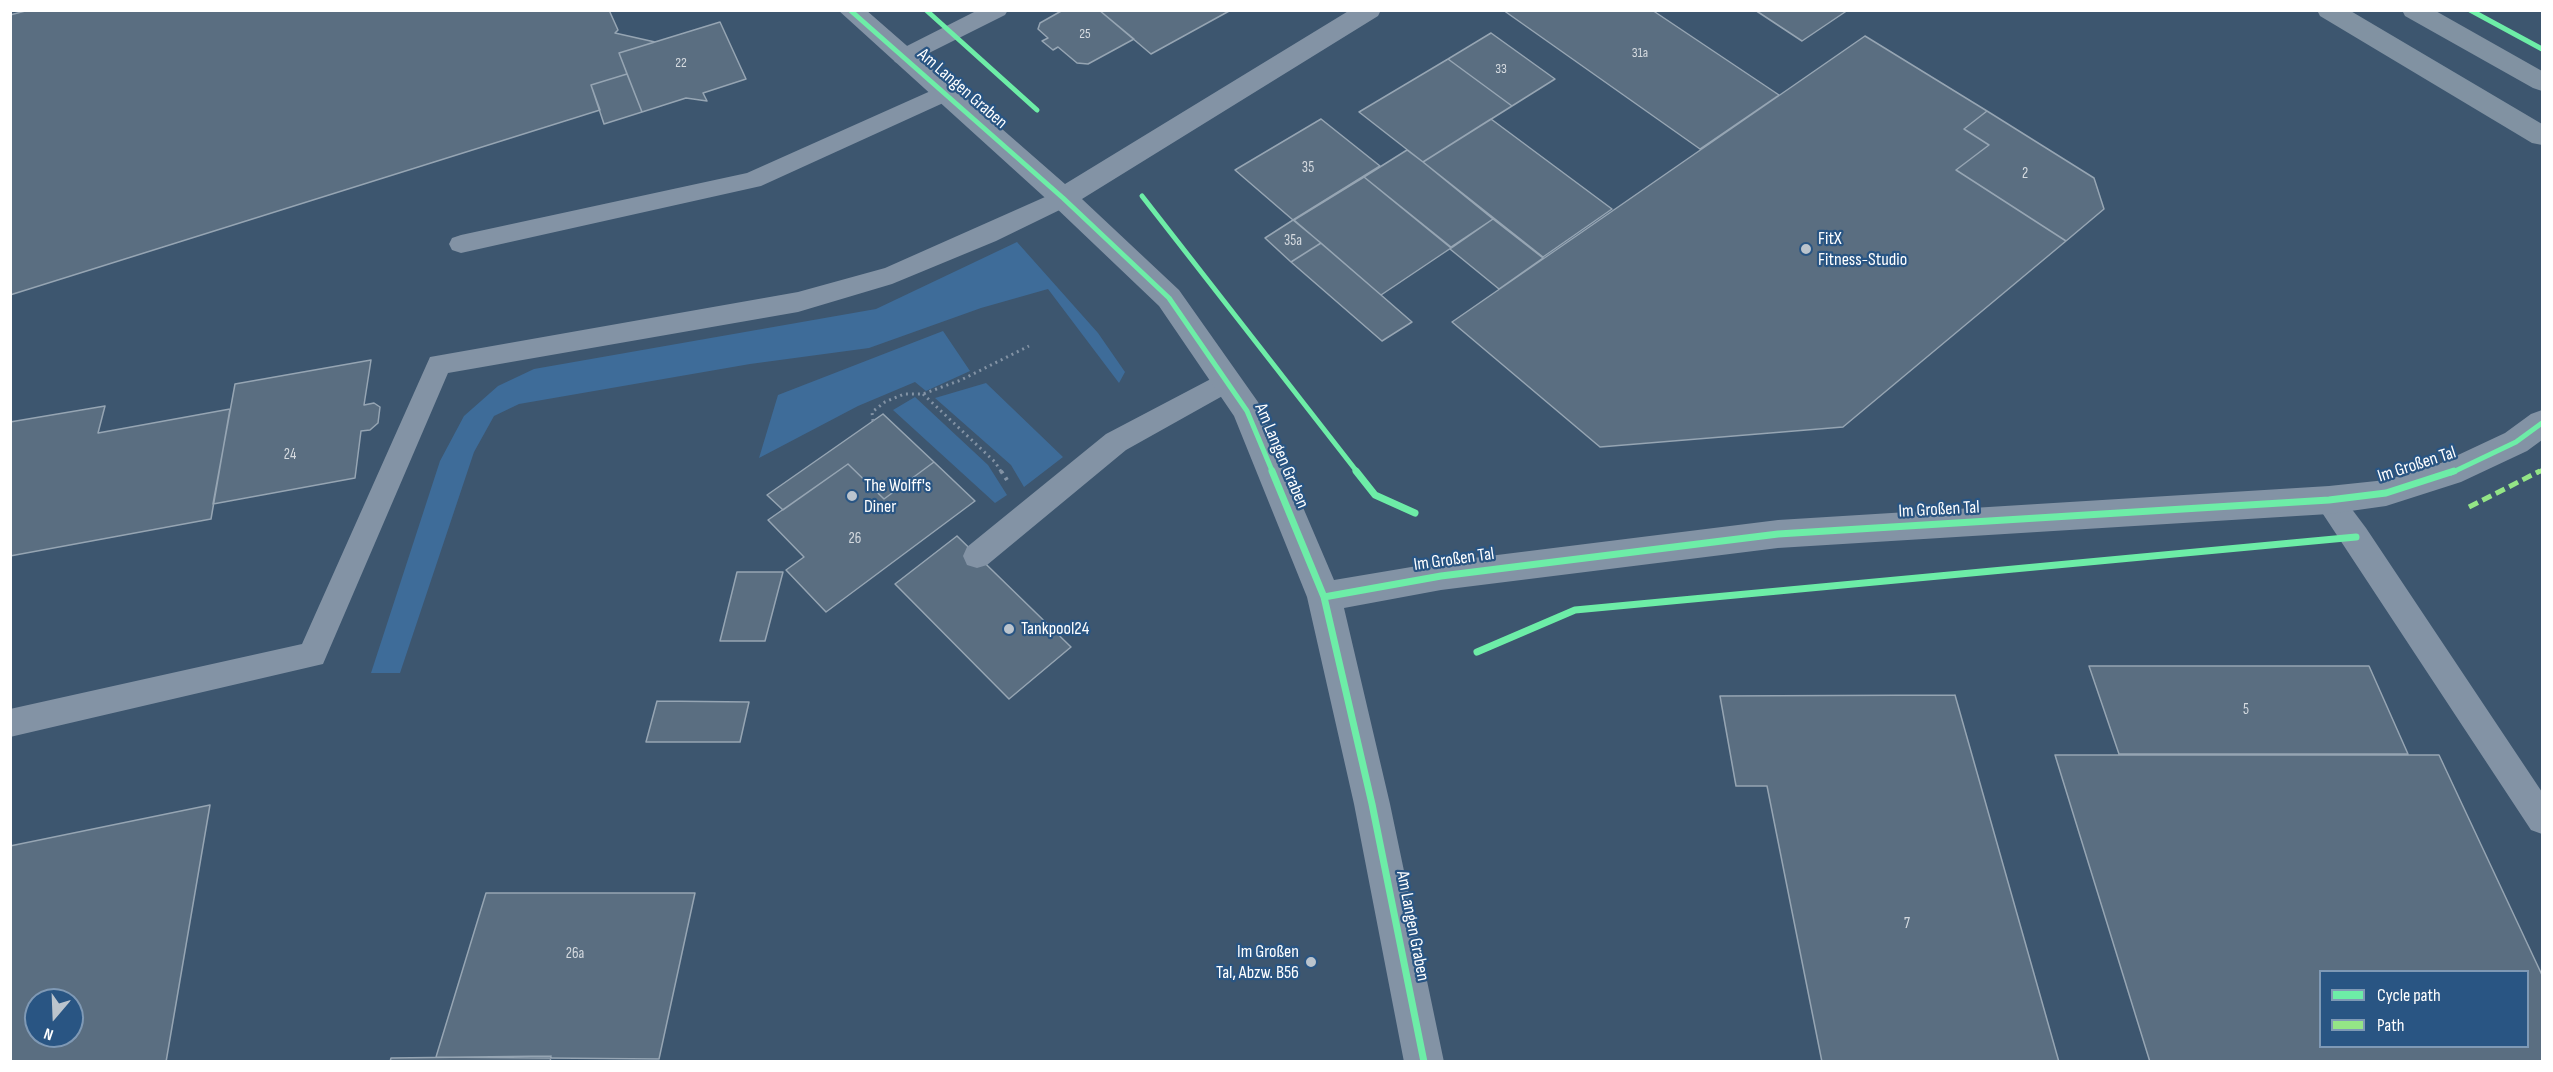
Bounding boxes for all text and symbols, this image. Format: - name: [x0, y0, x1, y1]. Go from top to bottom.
- house number: 25: [1079, 26, 1091, 42]
- street label: Am Langen Graben: [913, 44, 1011, 134]
- house number: 31a: [1632, 45, 1648, 61]
- house number: 22: [675, 55, 687, 71]
- house number: 33: [1495, 61, 1507, 77]
- house number: 35: [1302, 159, 1314, 177]
- house number: 2: [2022, 165, 2028, 183]
- place label: FitX Fitness-Studio: [1818, 228, 1907, 270]
- house number: 35a: [1284, 232, 1302, 250]
- marker: FitX Fitness-Studio: [1799, 242, 1813, 256]
- street label: Am Langen Graben: [1249, 400, 1313, 512]
- street label: Im Großen Tal: [2375, 442, 2459, 488]
- house number: 24: [284, 446, 296, 464]
- place label: The Wolff's Diner: [864, 475, 931, 518]
- marker: The Wolff's Diner: [845, 489, 859, 503]
- street label: Im Großen Tal: [1898, 497, 1980, 523]
- house number: 26: [849, 530, 861, 548]
- street label: Im Großen Tal: [1412, 544, 1496, 576]
- place label: Tankpool24: [1021, 618, 1089, 640]
- marker: Tankpool24: [1002, 622, 1016, 636]
- house number: 5: [2243, 701, 2249, 719]
- street label: Am Langen Graben: [1391, 869, 1433, 983]
- house number: 7: [1904, 915, 1910, 933]
- place label: Im Großen Tal, Abzw. B56: [1216, 941, 1299, 984]
- house number: 26a: [566, 945, 584, 963]
- marker: Im Großen Tal, Abzw. B56: [1304, 955, 1318, 969]
- legend: [2319, 970, 2529, 1048]
- text: Cycle path: [2377, 985, 2441, 1006]
- north arrow: [24, 988, 84, 1048]
- text: Path: [2377, 1015, 2405, 1036]
- text: N: [42, 1023, 56, 1044]

